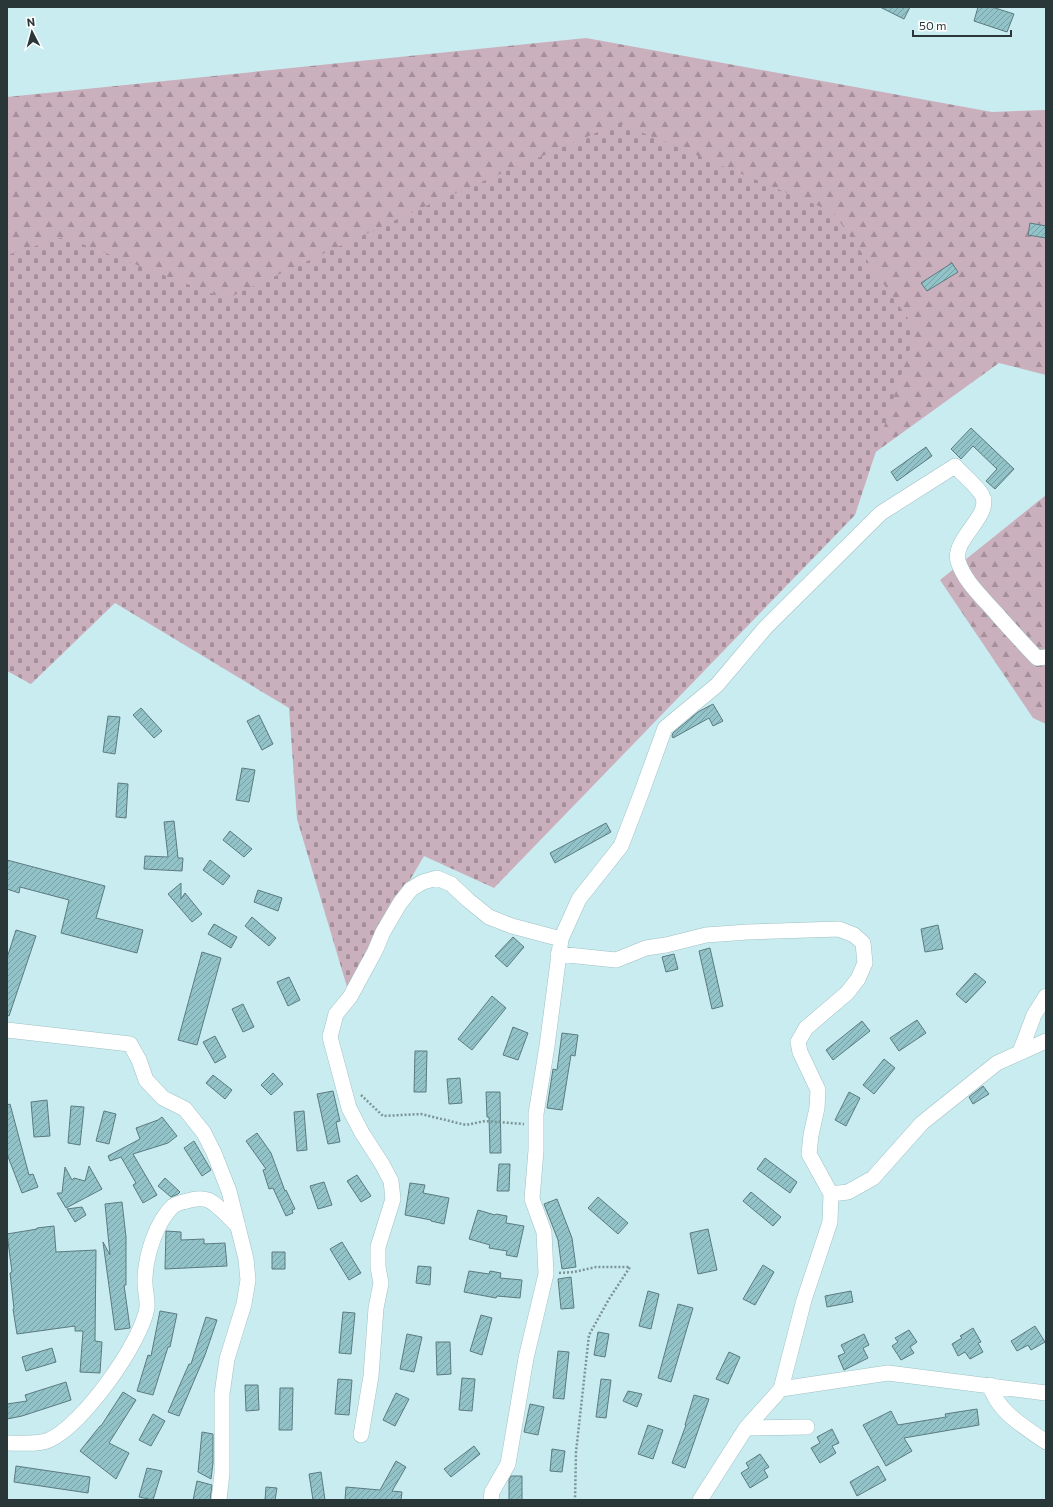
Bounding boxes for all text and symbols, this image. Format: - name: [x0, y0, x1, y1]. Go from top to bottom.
- north arrow: [12, 12, 52, 52]
- scale bar: [913, 12, 1011, 38]
- text: N: [26, 15, 36, 28]
- text: 50 m: [919, 18, 947, 32]

